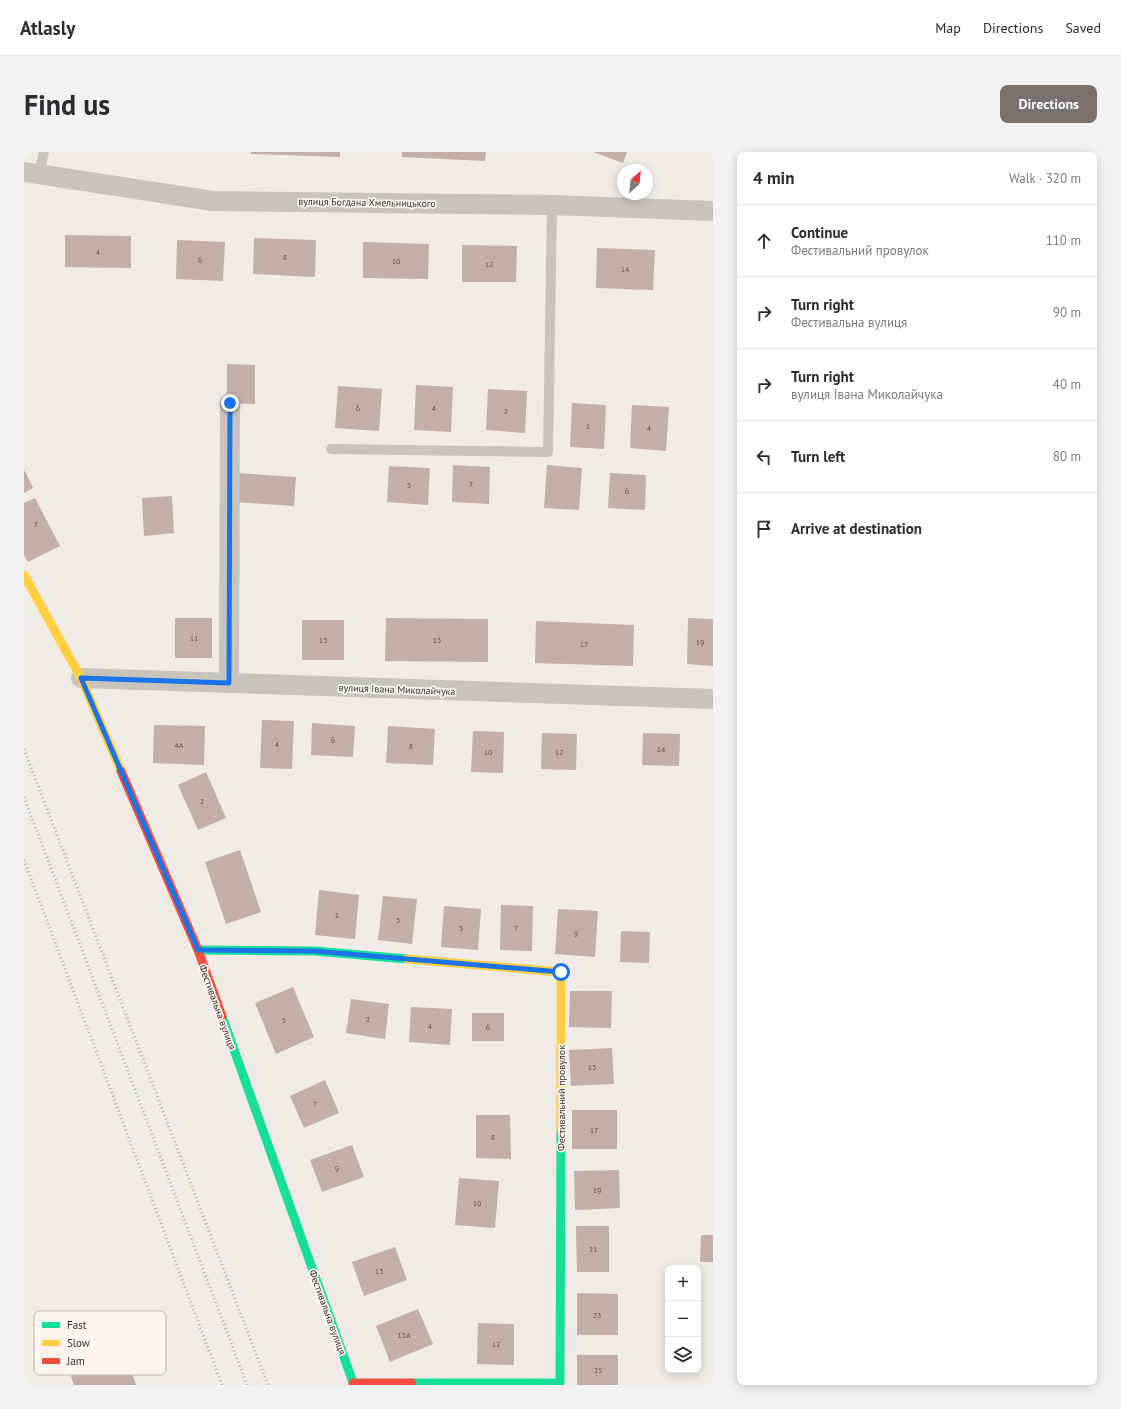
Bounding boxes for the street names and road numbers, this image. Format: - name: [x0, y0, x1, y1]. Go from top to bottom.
- street label: вулиця Богдана Хмельницького: [298, 195, 436, 210]
- street label: вулиця Івана Миколайчука: [338, 681, 456, 698]
- street label: Фестивальна вулиця: [196, 963, 239, 1052]
- street label: Фестивальний провулок: [555, 1045, 568, 1151]
- street label: Фестивальна вулиця: [306, 1268, 349, 1357]

